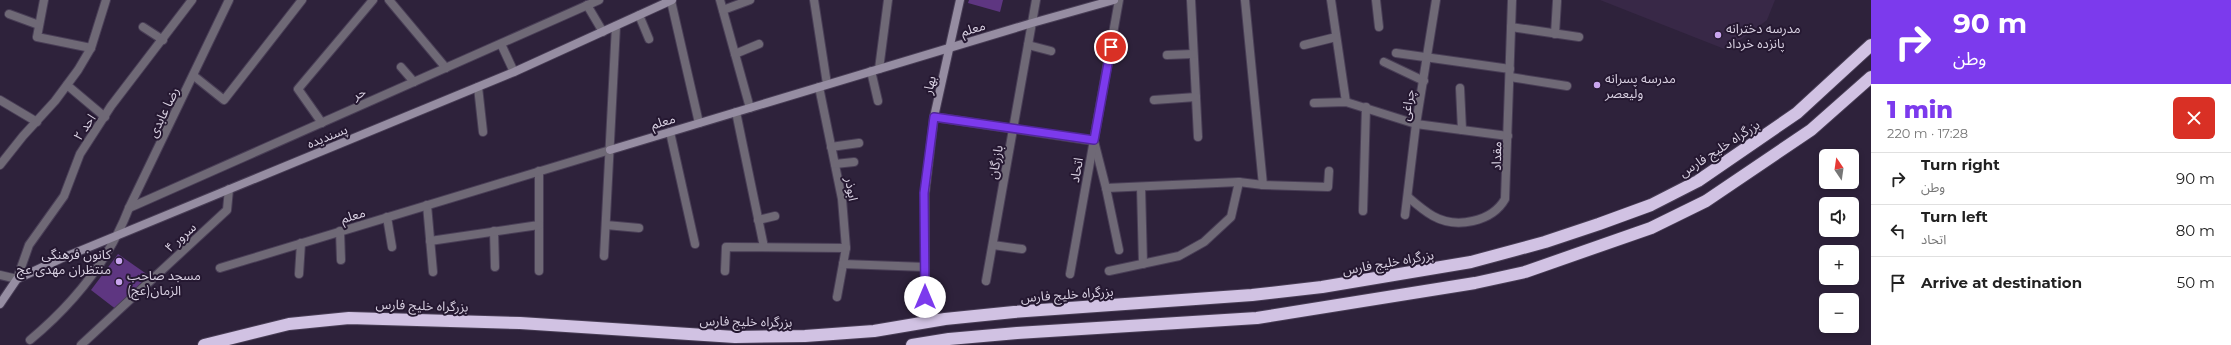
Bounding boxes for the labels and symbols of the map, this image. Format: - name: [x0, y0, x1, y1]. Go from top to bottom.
- street label: معلم: [959, 17, 988, 42]
- place label: مدرسه دخترانه پانزده خرداد: [1726, 20, 1801, 53]
- pin: [1094, 30, 1128, 64]
- marker: مدرسه دخترانه پانزده خرداد: [1713, 30, 1723, 40]
- place label: مدرسه پسرانه ولیعصر: [1604, 70, 1676, 101]
- street label: بهار: [919, 74, 940, 97]
- marker: مدرسه پسرانه ولیعصر: [1592, 80, 1602, 90]
- street label: حر: [349, 83, 368, 103]
- street label: رضا عابدی: [144, 84, 183, 140]
- street label: چراغی: [1396, 88, 1420, 122]
- street label: معلم: [649, 110, 678, 135]
- street label: احد ۲: [69, 111, 99, 143]
- street label: بزرگراه خلیج فارس: [1676, 116, 1764, 182]
- street label: پسندیده: [304, 121, 351, 153]
- street label: مقداد: [1488, 141, 1504, 171]
- street label: بازرگان: [984, 144, 1007, 180]
- north arrow: [1819, 149, 1859, 189]
- street label: اتحاد: [1066, 156, 1086, 184]
- street label: ابوذر: [842, 175, 862, 202]
- street label: معلم: [339, 204, 368, 229]
- street label: سرور ۴: [161, 219, 199, 255]
- place label: کانون فرهنگی منتظران مهدی عج: [17, 246, 112, 280]
- street label: بزرگراه خلیج فارس: [1341, 246, 1436, 281]
- marker: کانون فرهنگی منتظران مهدی عج: [114, 256, 124, 266]
- place label: مسجد صاحب الزمان(عج): [127, 267, 201, 301]
- position arrow: [904, 276, 946, 318]
- marker: مسجد صاحب الزمان(عج): [114, 277, 124, 287]
- street label: بزرگراه خلیج فارس: [1020, 283, 1114, 308]
- street label: بزرگراه خلیج فارس: [375, 295, 469, 318]
- street label: بزرگراه خلیج فارس: [699, 312, 793, 333]

